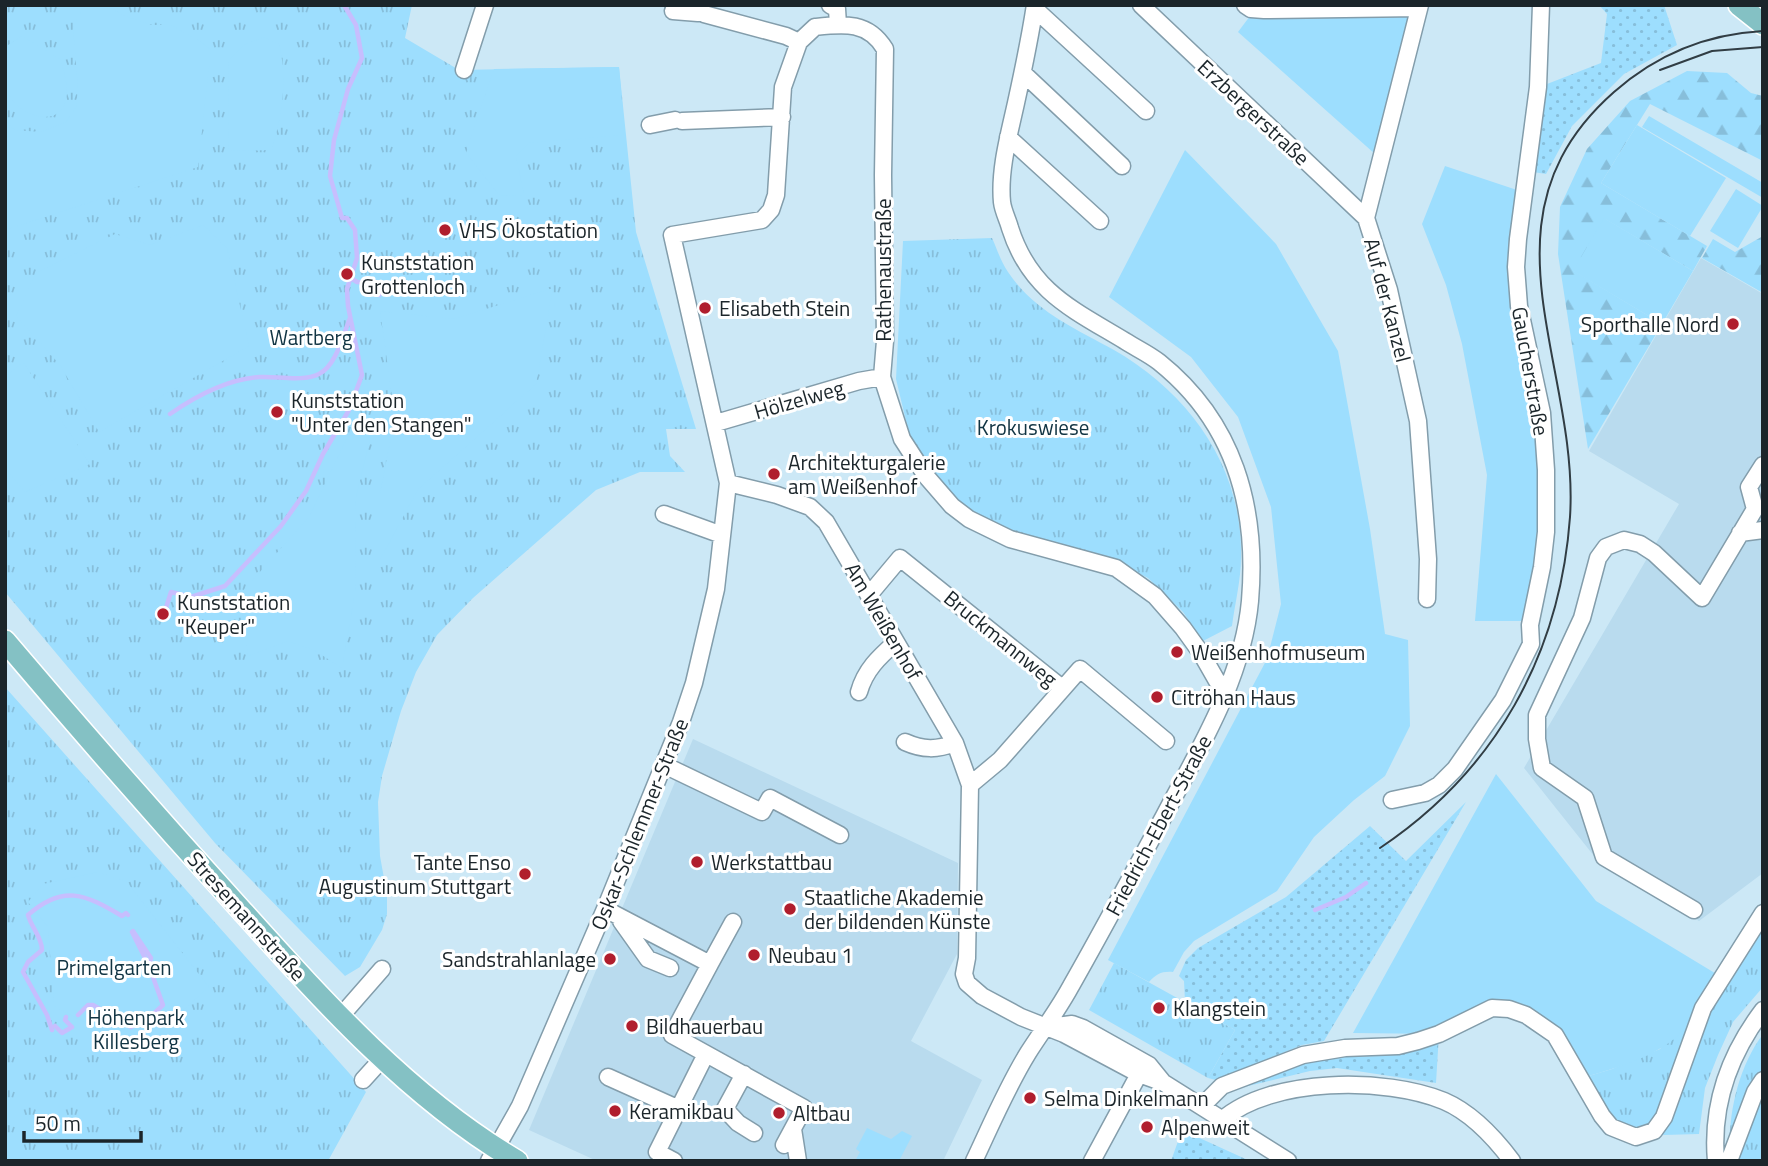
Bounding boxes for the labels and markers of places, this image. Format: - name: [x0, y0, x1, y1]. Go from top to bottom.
- place label: VHS Ökostation: [459, 214, 598, 246]
- marker: VHS Ökostation: [437, 222, 453, 238]
- place label: Kunststation Grottenloch: [361, 246, 474, 302]
- marker: Kunststation Grottenloch: [339, 266, 355, 282]
- place label: Elisabeth Stein: [719, 292, 850, 324]
- marker: Elisabeth Stein: [697, 300, 713, 316]
- place label: Sporthalle Nord: [1581, 308, 1719, 340]
- marker: Sporthalle Nord: [1725, 316, 1741, 332]
- place label: Kunststation "Unter den Stangen": [291, 384, 472, 440]
- marker: Kunststation "Unter den Stangen": [269, 404, 285, 420]
- place label: Architekturgalerie am Weißenhof: [788, 446, 946, 502]
- marker: Architekturgalerie am Weißenhof: [766, 466, 782, 482]
- place label: Kunststation "Keuper": [177, 586, 290, 642]
- marker: Kunststation "Keuper": [155, 606, 171, 622]
- place label: Weißenhofmuseum: [1191, 636, 1365, 668]
- marker: Weißenhofmuseum: [1169, 644, 1185, 660]
- place label: Citröhan Haus: [1171, 681, 1296, 713]
- marker: Citröhan Haus: [1149, 689, 1165, 705]
- place label: Tante Enso Augustinum Stuttgart: [319, 846, 512, 902]
- place label: Werkstattbau: [711, 846, 832, 878]
- marker: Werkstattbau: [689, 854, 705, 870]
- marker: Tante Enso Augustinum Stuttgart: [517, 866, 533, 882]
- place label: Staatliche Akademie der bildenden Künste: [804, 881, 991, 937]
- marker: Staatliche Akademie der bildenden Künste: [782, 901, 798, 917]
- place label: Neubau 1: [768, 939, 853, 971]
- place label: Sandstrahlanlage: [442, 943, 596, 975]
- marker: Neubau 1: [746, 947, 762, 963]
- marker: Sandstrahlanlage: [602, 951, 618, 967]
- place label: Klangstein: [1173, 992, 1266, 1024]
- marker: Klangstein: [1151, 1000, 1167, 1016]
- place label: Bildhauerbau: [646, 1010, 763, 1042]
- marker: Bildhauerbau: [624, 1018, 640, 1034]
- place label: Selma Dinkelmann: [1044, 1082, 1209, 1114]
- marker: Selma Dinkelmann: [1022, 1090, 1038, 1106]
- place label: Keramikbau: [629, 1095, 734, 1127]
- place label: Altbau: [793, 1097, 850, 1129]
- marker: Keramikbau: [607, 1103, 623, 1119]
- marker: Altbau: [771, 1105, 787, 1121]
- place label: Alpenweit: [1161, 1111, 1250, 1143]
- marker: Alpenweit: [1139, 1119, 1155, 1135]

